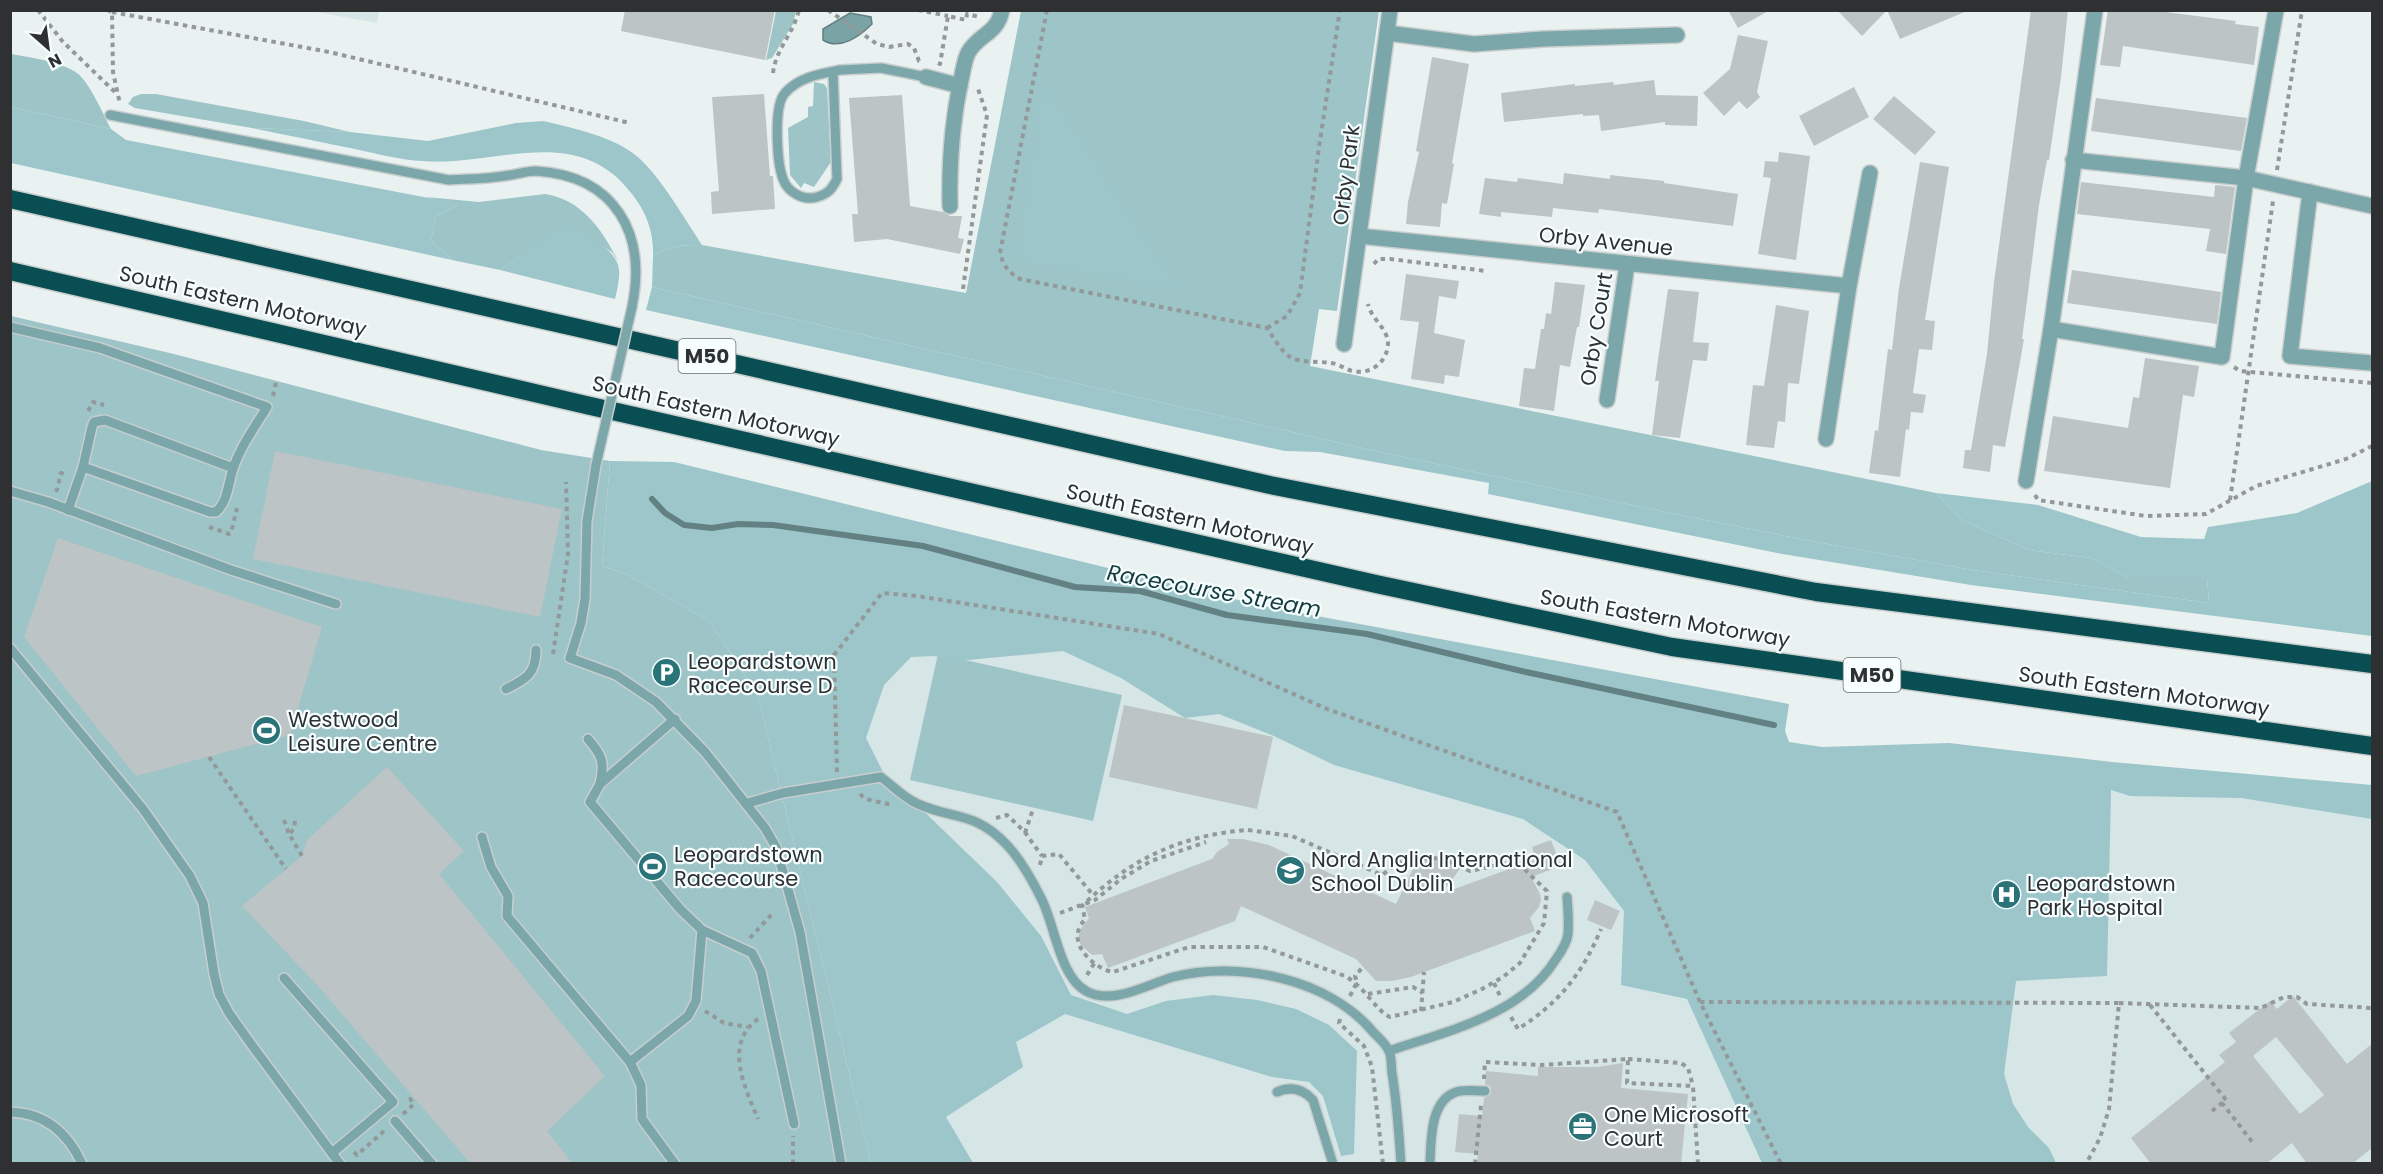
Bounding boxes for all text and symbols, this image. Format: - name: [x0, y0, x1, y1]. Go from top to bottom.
- north arrow: [18, 18, 78, 78]
- text: N: [44, 48, 66, 74]
- street label: Orby Park: [1325, 123, 1367, 227]
- street label: Orby Avenue: [1537, 220, 1675, 262]
- street label: South Eastern Motorway: [116, 258, 370, 344]
- street label: Orby Court: [1573, 270, 1619, 388]
- road number: M50: [678, 339, 736, 373]
- street label: South Eastern Motorway: [589, 368, 843, 454]
- street label: South Eastern Motorway: [1063, 476, 1317, 562]
- water label: Racecourse Stream: [1105, 557, 1323, 625]
- street label: South Eastern Motorway: [1538, 582, 1792, 654]
- place label: Leopardstown Racecourse D: [688, 647, 837, 700]
- parking icon: Leopardstown Racecourse D: [651, 657, 683, 689]
- road number: M50: [1844, 658, 1900, 692]
- street label: South Eastern Motorway: [2017, 659, 2271, 723]
- place label: Westwood Leisure Centre: [288, 705, 437, 758]
- sports icon: Westwood Leisure Centre: [251, 715, 283, 747]
- place label: Leopardstown Racecourse: [674, 840, 823, 893]
- place label: Nord Anglia International School Dublin: [1311, 845, 1573, 898]
- sports icon: Leopardstown Racecourse: [637, 850, 669, 882]
- school or university icon: Nord Anglia International School Dublin: [1274, 855, 1306, 887]
- place label: Leopardstown Park Hospital: [2027, 869, 2176, 922]
- hospital icon: Leopardstown Park Hospital: [1990, 879, 2022, 911]
- place label: One Microsoft Court: [1604, 1100, 1749, 1153]
- office icon: One Microsoft Court: [1567, 1110, 1599, 1142]

